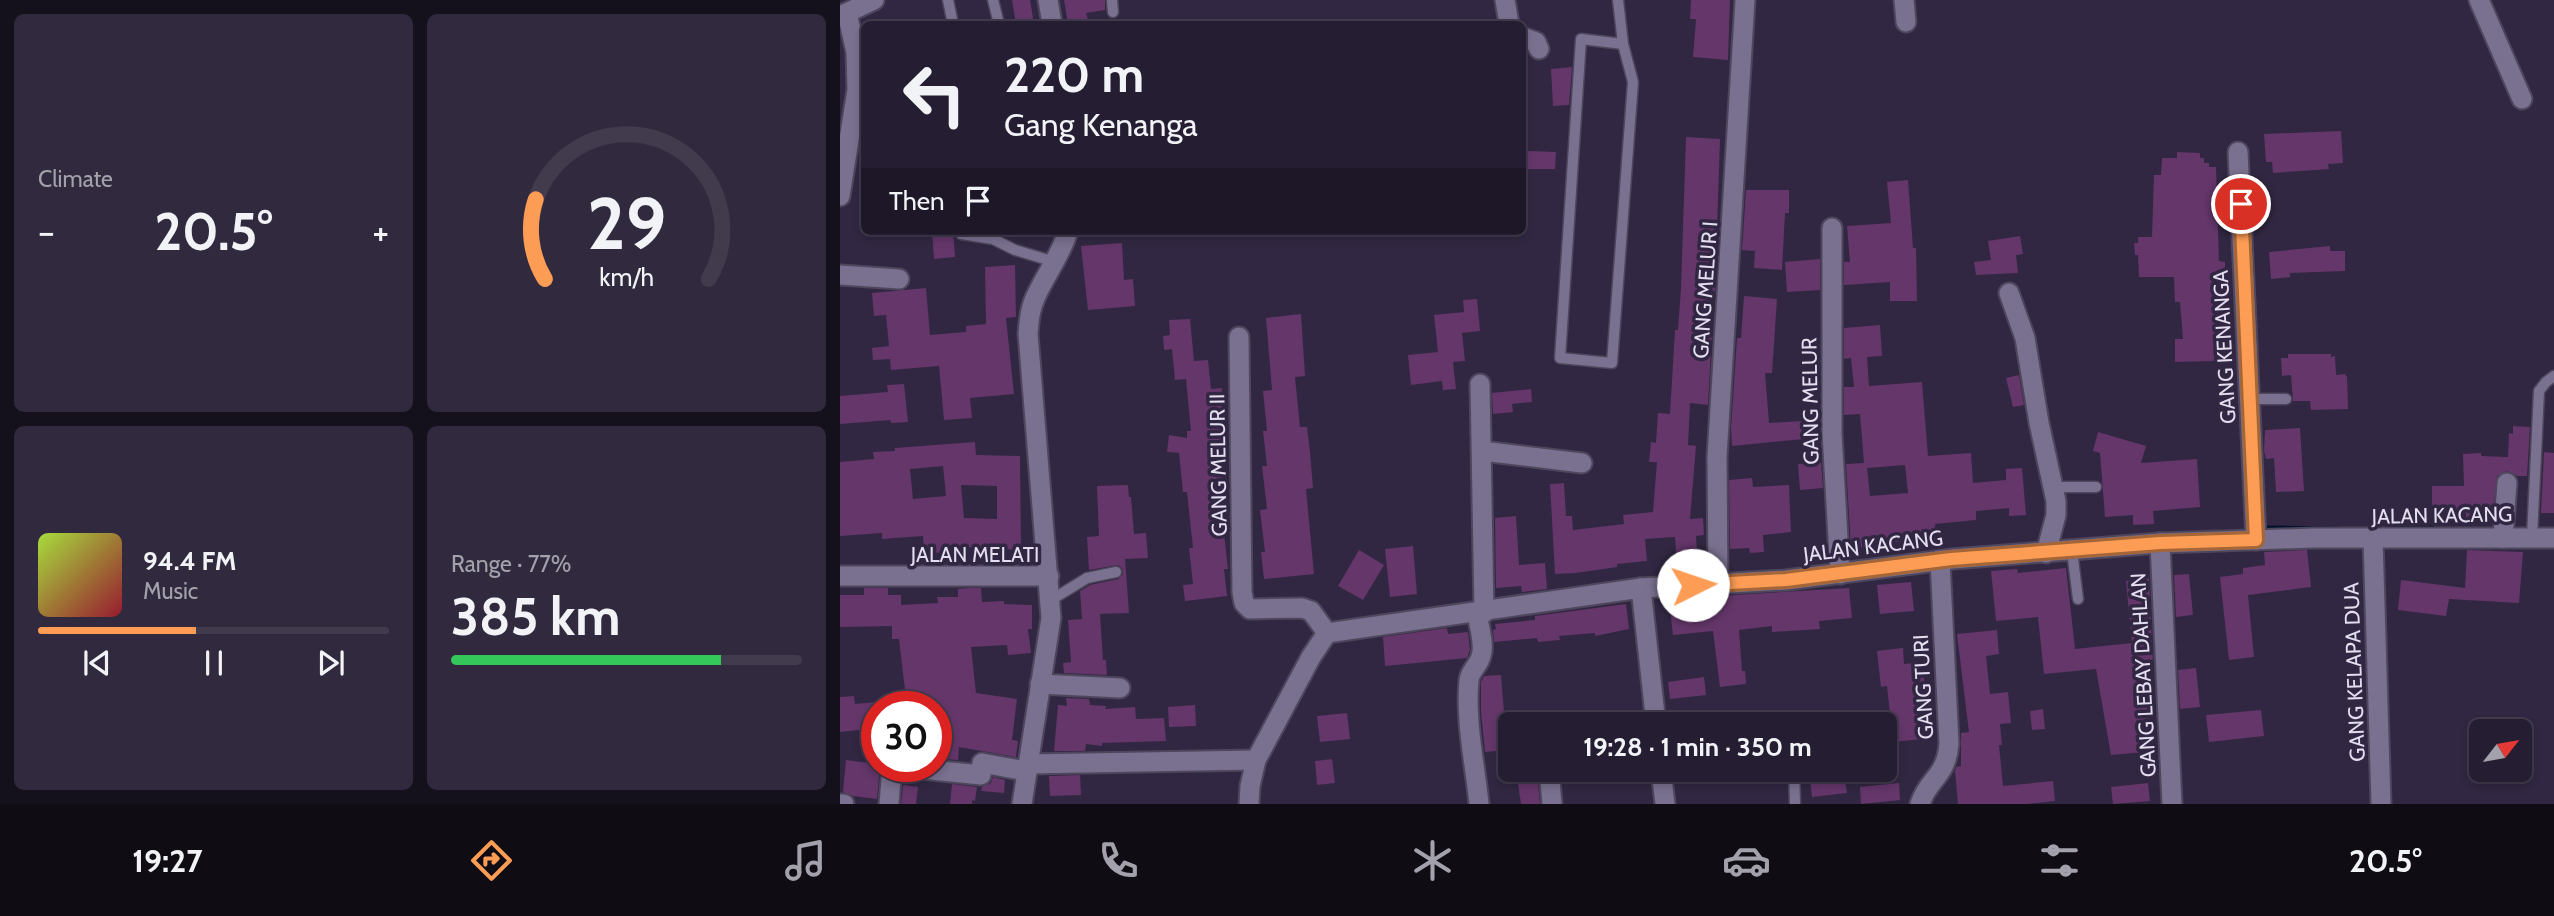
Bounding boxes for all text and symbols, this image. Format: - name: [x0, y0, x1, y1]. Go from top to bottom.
- text: 220 m: [1004, 45, 1144, 104]
- icon: left: [889, 49, 980, 140]
- text: Gang Kenanga: [1004, 105, 1198, 144]
- text: Climate: [38, 165, 113, 193]
- pin: [2211, 174, 2271, 234]
- text: 29: [587, 179, 666, 267]
- icon: arrive: [959, 182, 997, 220]
- text: Then: [889, 185, 945, 217]
- icon: arrive: [2222, 185, 2260, 223]
- text: 20.5°: [154, 200, 273, 263]
- text: −: [38, 208, 55, 255]
- text: +: [372, 208, 389, 255]
- street label: GANG MELUR I: [1688, 221, 1722, 359]
- text: km/h: [599, 262, 654, 292]
- street label: GANG KENANGA: [2207, 270, 2241, 424]
- street label: GANG MELUR: [1796, 337, 1824, 465]
- street label: GANG MELUR II: [1204, 393, 1232, 537]
- street label: JALAN KACANG: [2370, 501, 2513, 529]
- street label: JALAN KACANG: [1801, 525, 1944, 567]
- street label: JALAN MELATI: [910, 542, 1039, 567]
- text: 94.4 FM: [143, 545, 236, 577]
- position arrow: [1656, 548, 1730, 622]
- text: Range · 77%: [451, 550, 572, 578]
- street label: GANG LEBAY DAHLAN: [2125, 572, 2161, 778]
- text: Music: [143, 577, 198, 605]
- street label: GANG KELAPA DUA: [2338, 582, 2370, 762]
- text: 385 km: [451, 585, 620, 648]
- street label: GANG TURI: [1908, 634, 1938, 740]
- icon: previous: [78, 644, 116, 682]
- icon: pause: [195, 644, 233, 682]
- icon: next: [312, 644, 350, 682]
- speed limit sign: 30: [861, 691, 952, 782]
- north arrow: [2469, 719, 2532, 782]
- map controls: [2469, 719, 2532, 782]
- text: 19:28 · 1 min · 350 m: [1583, 731, 1812, 763]
- icon: directions: [467, 836, 516, 885]
- icon: music: [781, 836, 830, 885]
- icon: phone: [1094, 836, 1143, 885]
- icon: climate: [1408, 836, 1457, 885]
- icon: car: [1722, 836, 1771, 885]
- icon: filters: [2035, 836, 2084, 885]
- text: 19:27: [132, 841, 202, 880]
- text: 20.5°: [2349, 841, 2422, 880]

